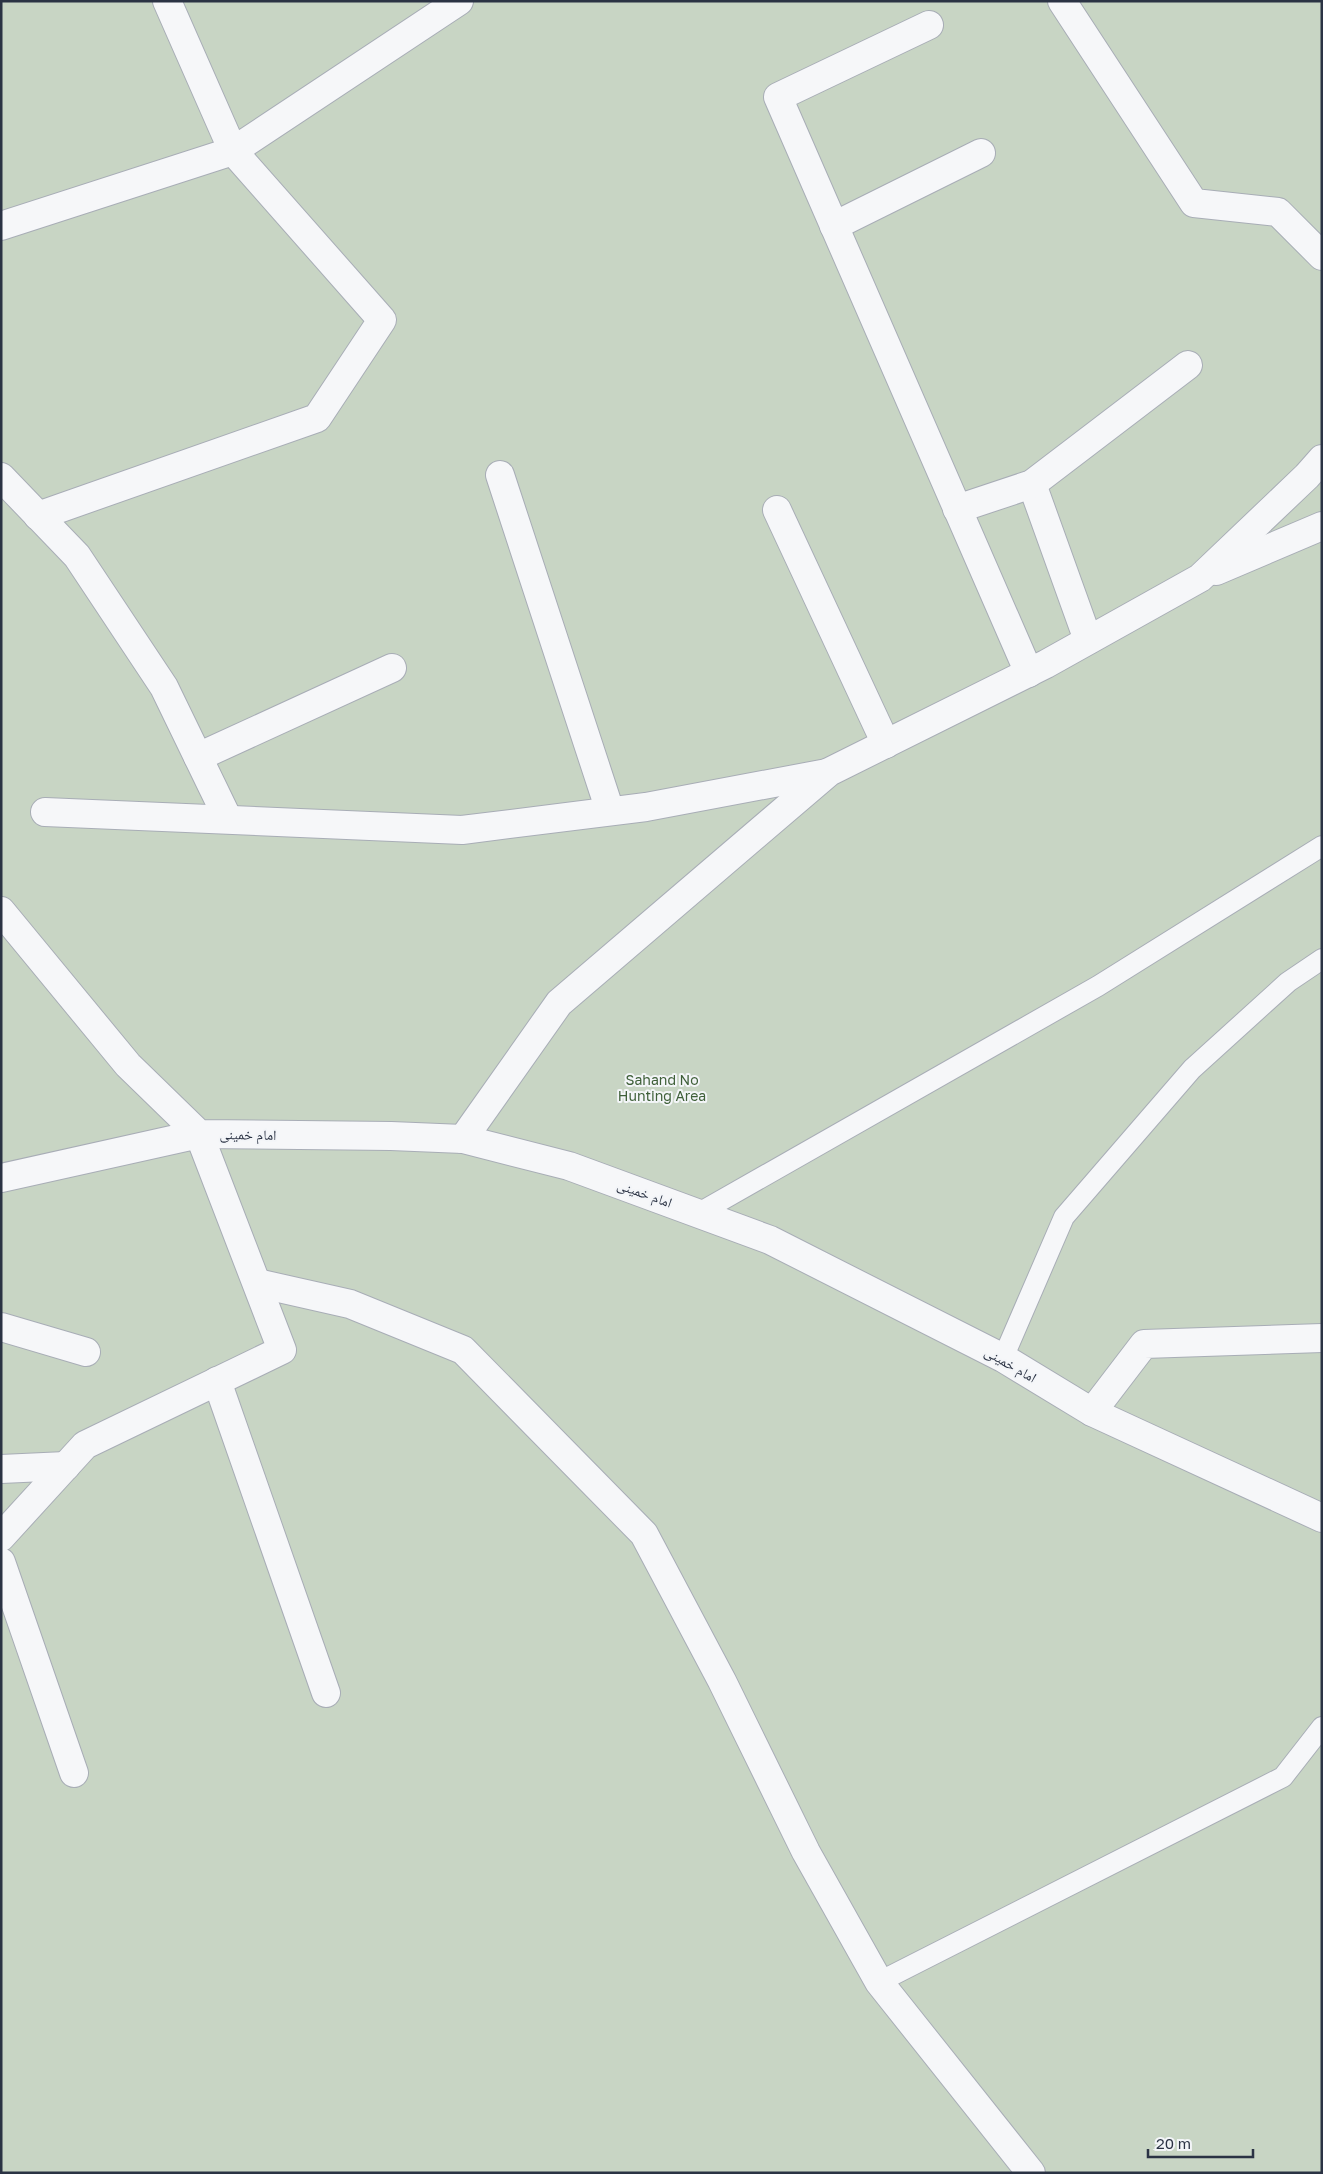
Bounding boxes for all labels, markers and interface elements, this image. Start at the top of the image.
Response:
park label: Sahand No Hunting Area [618,1071,706,1104]
street label: امام خمینی [219,1125,277,1145]
street label: امام خمینی [615,1175,675,1213]
street label: امام خمینی [981,1342,1040,1387]
scale bar [1148,2126,1253,2158]
text: 20 m [1156,2134,1191,2152]

